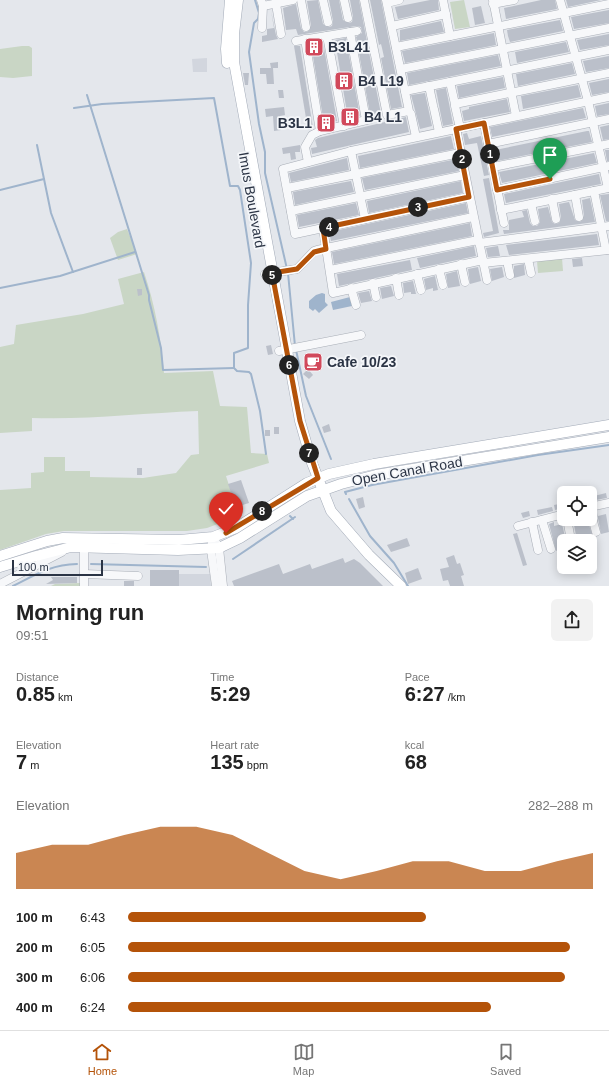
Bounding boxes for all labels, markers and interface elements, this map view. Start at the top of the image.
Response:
building icon: B3L41 [303,36,325,58]
place label: B3L41 [328,39,370,55]
building icon: B4 L19 [333,70,355,92]
place label: B4 L19 [358,73,404,89]
building icon: B4 L1 [339,106,361,128]
place label: B4 L1 [364,109,402,125]
building icon: B3L1 [315,112,337,134]
place label: B3L1 [278,115,312,131]
pin [533,138,567,179]
pin: 1 [480,144,500,164]
icon: arrive [539,144,561,166]
text: 1 [487,148,493,160]
pin: 2 [452,149,472,169]
street label: Imus Boulevard [236,151,268,249]
text: 2 [459,153,465,165]
pin: 3 [408,197,428,217]
text: 3 [415,201,421,213]
pin: 4 [319,217,339,237]
text: 4 [326,221,332,233]
pin: 5 [262,265,282,285]
text: 5 [269,269,275,281]
cafe icon: Cafe 10/23 [302,351,324,373]
place label: Cafe 10/23 [327,354,396,370]
pin: 6 [279,355,299,375]
text: 6 [286,359,292,371]
pin: 7 [299,443,319,463]
text: 7 [306,447,312,459]
street label: Open Canal Road [350,453,464,489]
map controls [557,486,597,574]
button: locate [557,486,597,526]
pin [209,492,243,533]
icon: check [215,498,237,520]
pin: 8 [252,501,272,521]
text: 8 [259,505,265,517]
button: layers [557,534,597,574]
scale bar [12,558,103,577]
text: 100 m [18,561,49,573]
button: share [551,599,593,641]
text: Morning run [16,600,144,625]
text: 09:51 [16,628,49,643]
text: Distance [16,671,59,683]
text: Time [210,671,234,683]
text: Pace [405,671,430,683]
text: 0.85 [16,683,55,705]
text: 5:29 [210,683,250,705]
text: 6:27 [405,683,445,705]
text: km [55,691,73,703]
text: /km [445,691,465,703]
text: Elevation [16,739,61,751]
text: Heart rate [210,739,259,751]
text: kcal [405,739,424,751]
text: 7 [16,751,27,773]
text: 135 [210,751,244,773]
text: 68 [405,751,427,773]
text: m [27,759,39,771]
text: bpm [244,759,268,771]
text: Elevation [16,798,69,813]
text: 282–288 m [528,798,593,813]
text: 100 m [16,910,53,925]
text: 6:43 [80,910,105,925]
text: 200 m [16,940,53,955]
text: 6:05 [80,940,105,955]
text: 300 m [16,970,53,985]
text: 6:06 [80,970,105,985]
text: 400 m [16,1000,53,1015]
text: 6:24 [80,1000,105,1015]
tab: Home [88,1041,117,1077]
tab: Map [293,1041,315,1077]
tab: Saved [490,1041,521,1077]

